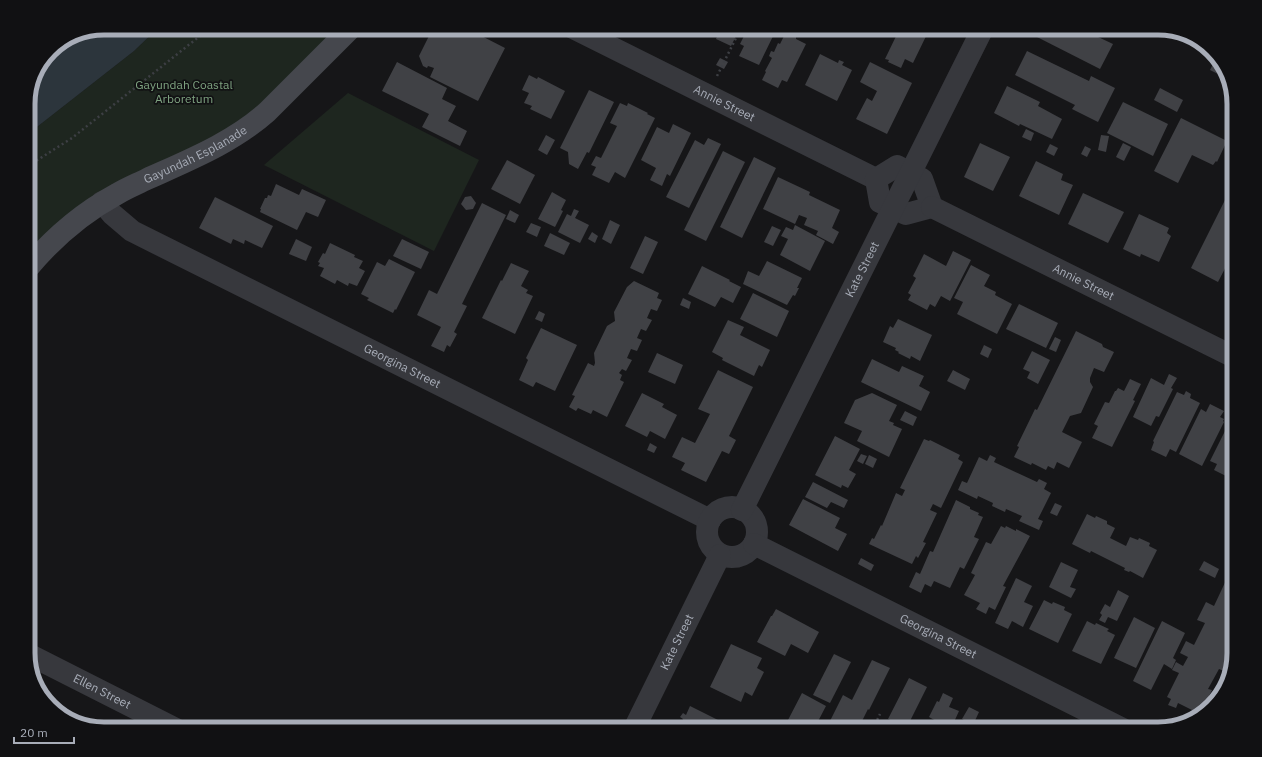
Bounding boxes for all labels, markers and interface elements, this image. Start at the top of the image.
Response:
park label: Gayundah Coastal Arboretum [135,77,233,106]
street label: Annie Street [691,81,758,125]
street label: Gayundah Esplanade [141,122,250,187]
street label: Kate Street [842,239,882,300]
street label: Annie Street [1050,260,1117,303]
street label: Georgina Street [361,340,443,391]
street label: Georgina Street [897,610,979,661]
street label: Kate Street [656,611,697,672]
street label: Ellen Street [71,670,134,712]
scale bar [14,719,74,745]
text: 20 m [20,725,48,740]

